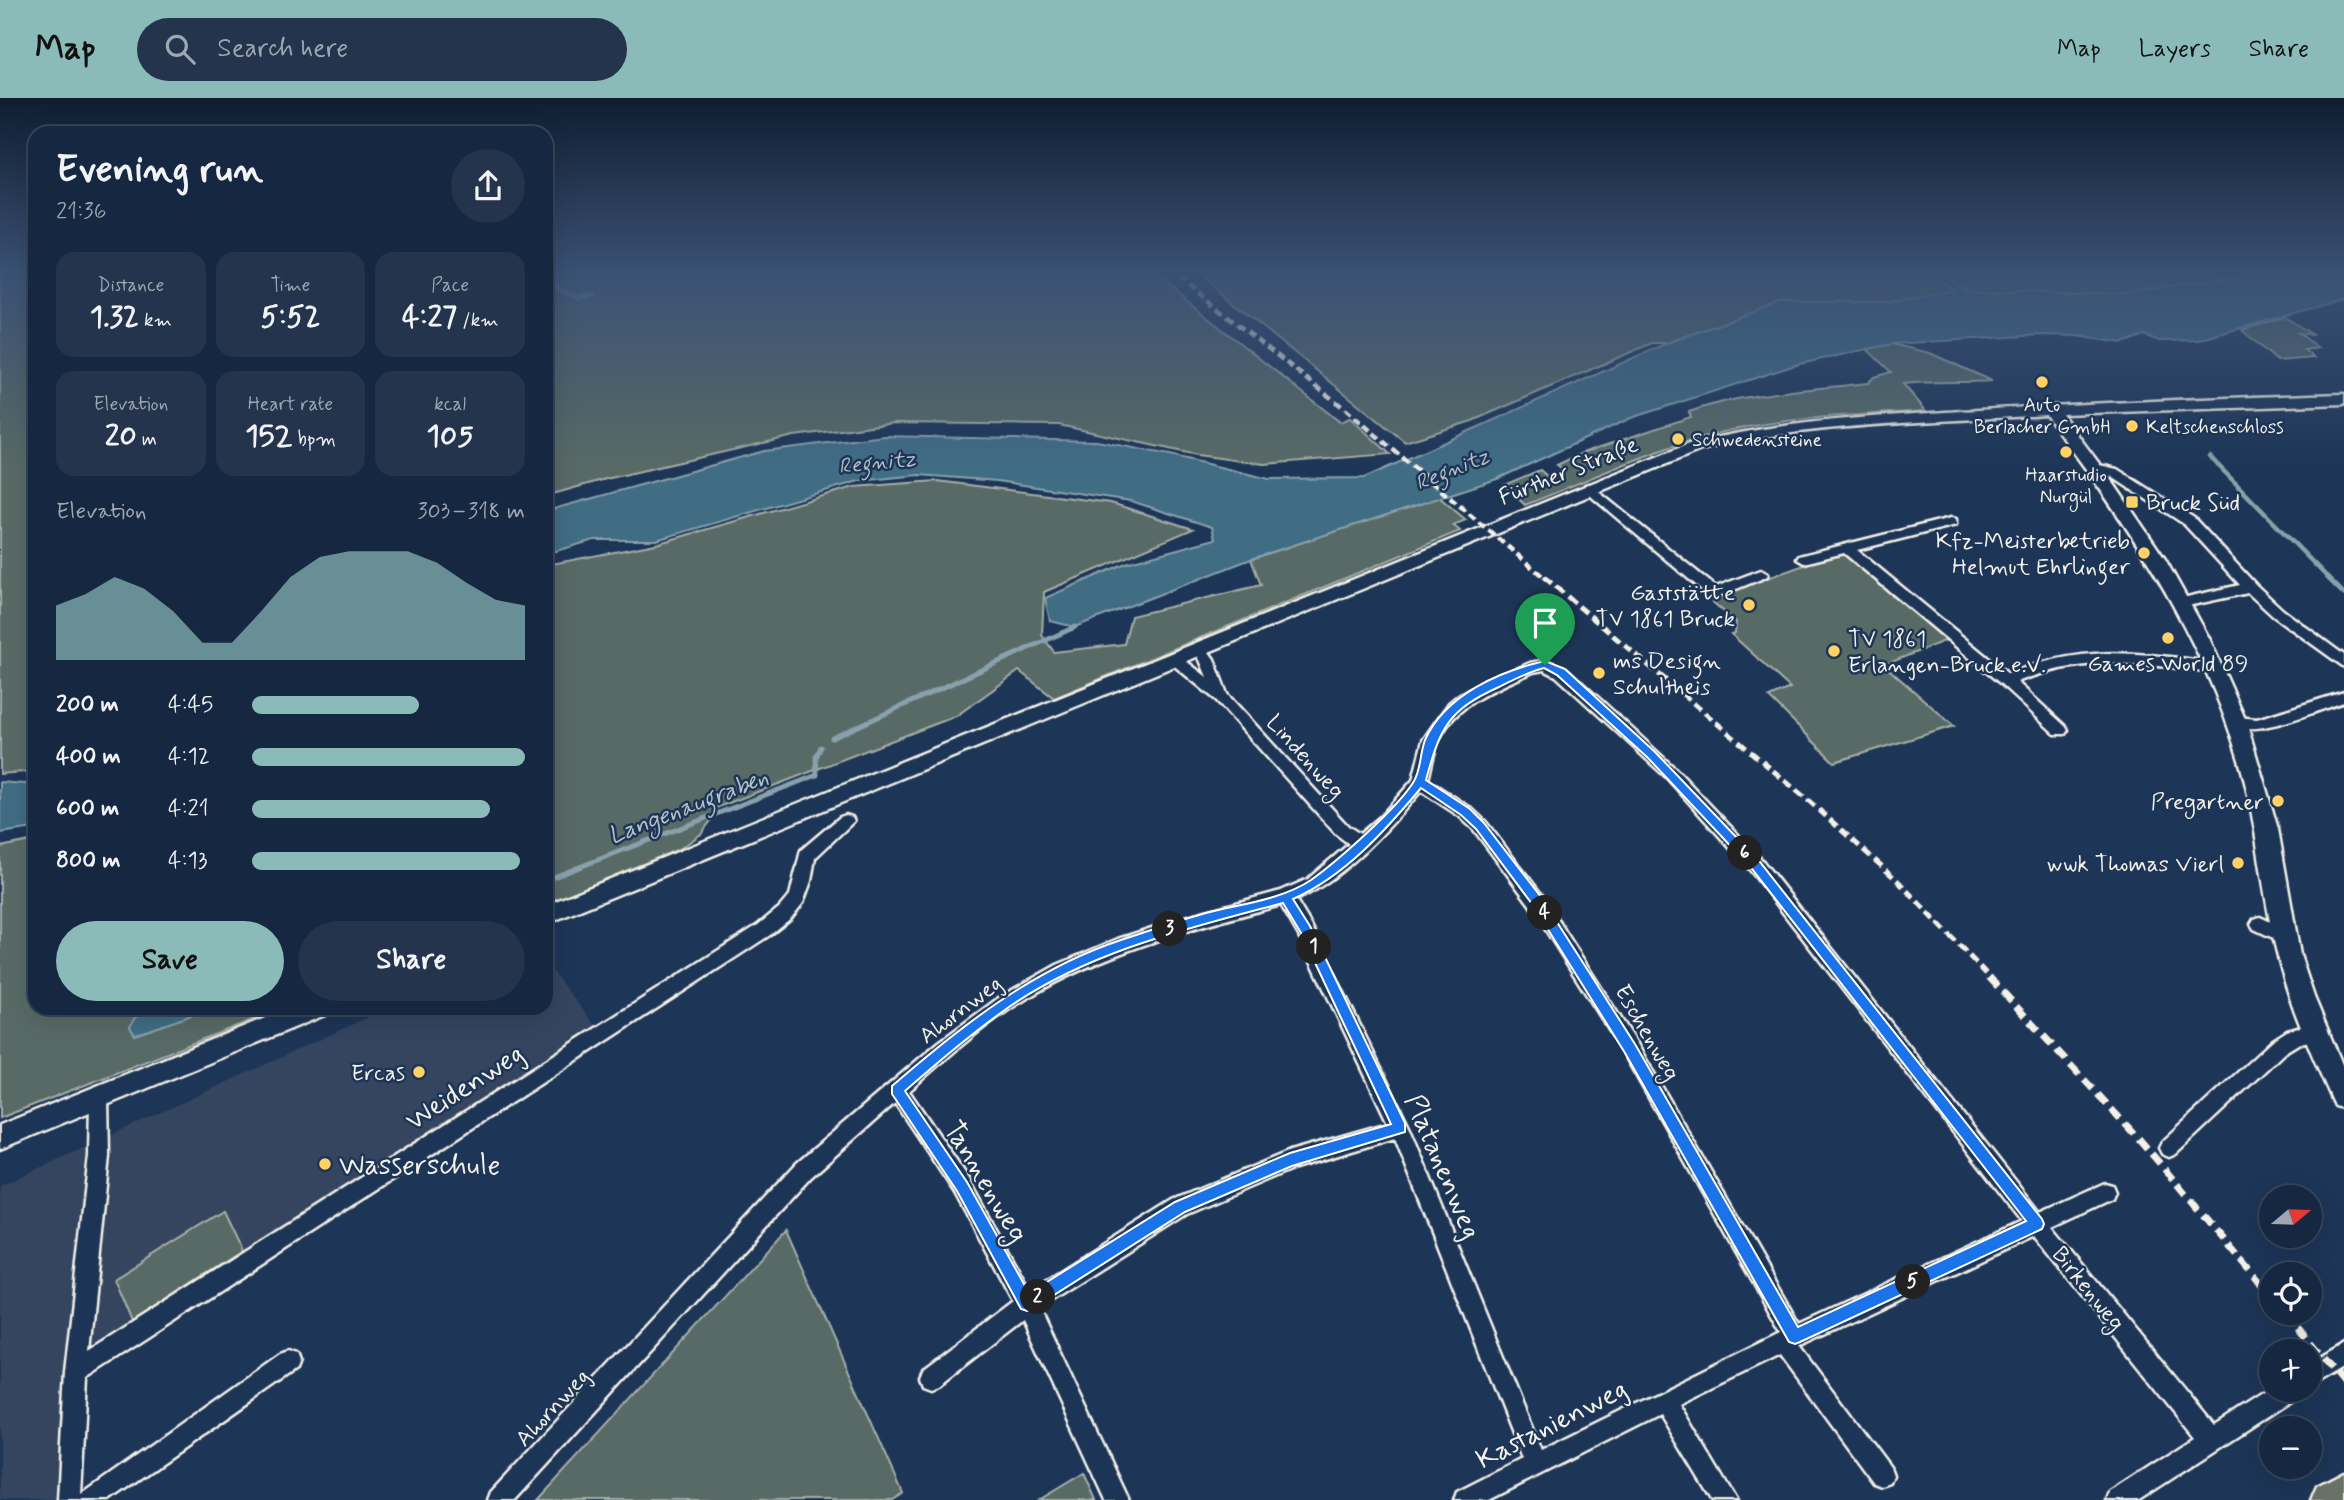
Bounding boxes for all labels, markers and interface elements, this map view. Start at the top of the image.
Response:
search box [137,18,627,81]
text: Map [35,27,95,71]
icon: search [161,30,199,68]
text: Search here [217,32,348,66]
text: Map [2057,34,2101,65]
text: Layers [2139,34,2211,65]
text: Share [2249,34,2309,65]
text: Evening run [56,146,263,195]
button: share [451,149,525,223]
text: 21:36 [56,197,106,227]
text: Distance [97,273,164,298]
text: Time [271,273,310,298]
text: Pace [431,273,469,298]
text: 1.32 [90,298,139,337]
text: 5:52 [261,298,320,337]
text: 4:27 [402,298,457,337]
text: km [139,308,172,333]
text: /km [457,308,498,333]
marker: Auto Berlacher GmbH [2034,374,2050,390]
text: Elevation [93,392,168,417]
text: Heart rate [248,392,333,417]
text: kcal [434,392,466,417]
place label: Auto Berlacher GmbH [1974,393,2110,440]
place label: Keltschenschloss [2146,415,2284,440]
text: 20 [105,417,137,456]
text: 152 [245,417,292,456]
text: 105 [427,417,474,456]
marker: Keltschenschloss [2124,418,2140,434]
text: m [137,427,157,452]
text: bpm [292,427,336,452]
place label: Schwedensteine [1692,428,1822,453]
street label: Fürther Straße [1495,430,1643,513]
marker: Schwedensteine [1670,431,1686,447]
water label: Regnitz [1411,442,1495,499]
marker: Haarstudio Nurgül [2058,444,2074,460]
water label: Regnitz [837,445,918,483]
place label: Haarstudio Nurgül [2025,463,2107,512]
place label: Bruck Süd [2146,489,2240,519]
marker: Bruck Süd [2124,494,2140,510]
text: Elevation [56,497,147,527]
text: 303–318 m [417,497,525,527]
place label: Kfz-Meisterbetrieb Helmut Ehrlinger [1936,527,2130,585]
marker: Kfz-Meisterbetrieb Helmut Ehrlinger [2136,545,2152,561]
place label: Gaststätte TV 1861 Bruck [1595,579,1735,635]
pin [1515,593,1575,665]
marker: Gaststätte TV 1861 Bruck [1741,597,1757,613]
icon: arrive [1526,604,1564,642]
place label: TV 1861 Erlangen-Bruck e.V. [1848,625,2046,681]
marker: Games World 89 [2160,630,2176,646]
marker: TV 1861 Erlangen-Bruck e.V. [1826,643,1842,659]
place label: ms Design Schultheis [1613,647,1721,703]
place label: Games World 89 [2088,650,2248,680]
marker: ms Design Schultheis [1591,665,1607,681]
text: 200 m [56,690,119,720]
text: 4:45 [168,690,213,720]
street label: Lindenweg [1257,709,1350,807]
text: 400 m [56,742,121,772]
text: 4:12 [168,742,210,772]
water label: Langenaugraben [604,763,774,855]
place label: Pregartner [2151,788,2264,820]
marker: Pregartner [2270,793,2286,809]
text: 600 m [56,794,119,824]
text: 4:21 [168,794,209,824]
pin: 6 [1728,836,1762,870]
text: 6 [1740,840,1749,865]
text: 800 m [56,846,120,876]
text: 4:13 [168,846,208,876]
place label: wwk Thomas Vierl [2046,850,2224,880]
marker: wwk Thomas Vierl [2230,855,2246,871]
pin: 4 [1528,896,1562,930]
text: 4 [1539,900,1550,925]
pin: 3 [1152,912,1188,946]
text: 3 [1165,916,1174,941]
button: Save [56,921,284,1001]
button: Share [298,921,525,1001]
pin: 1 [1296,930,1332,964]
text: 1 [1309,934,1318,959]
street label: Ahornweg [914,970,1009,1052]
street label: Eschenweg [1605,979,1686,1088]
street label: Weidenweg [399,1036,532,1140]
place label: Ercas [351,1059,405,1089]
marker: Ercas [411,1064,427,1080]
street label: Platanenweg [1395,1089,1489,1245]
street label: Tannenweg [932,1114,1036,1251]
place label: Wasserschule [339,1148,500,1185]
marker: Wasserschule [317,1156,333,1172]
north arrow [2259,1185,2322,1248]
map controls [2259,1185,2322,1479]
street label: Birkenweg [2043,1241,2131,1339]
button: locate [2259,1262,2322,1325]
pin: 5 [1896,1264,1930,1300]
text: 5 [1907,1269,1918,1294]
pin: 2 [1020,1280,1056,1314]
text: 2 [1033,1284,1042,1309]
button: + [2259,1339,2322,1402]
street label: Ahornweg [510,1363,597,1454]
street label: Kastanienweg [1470,1371,1634,1479]
button: − [2259,1416,2322,1479]

